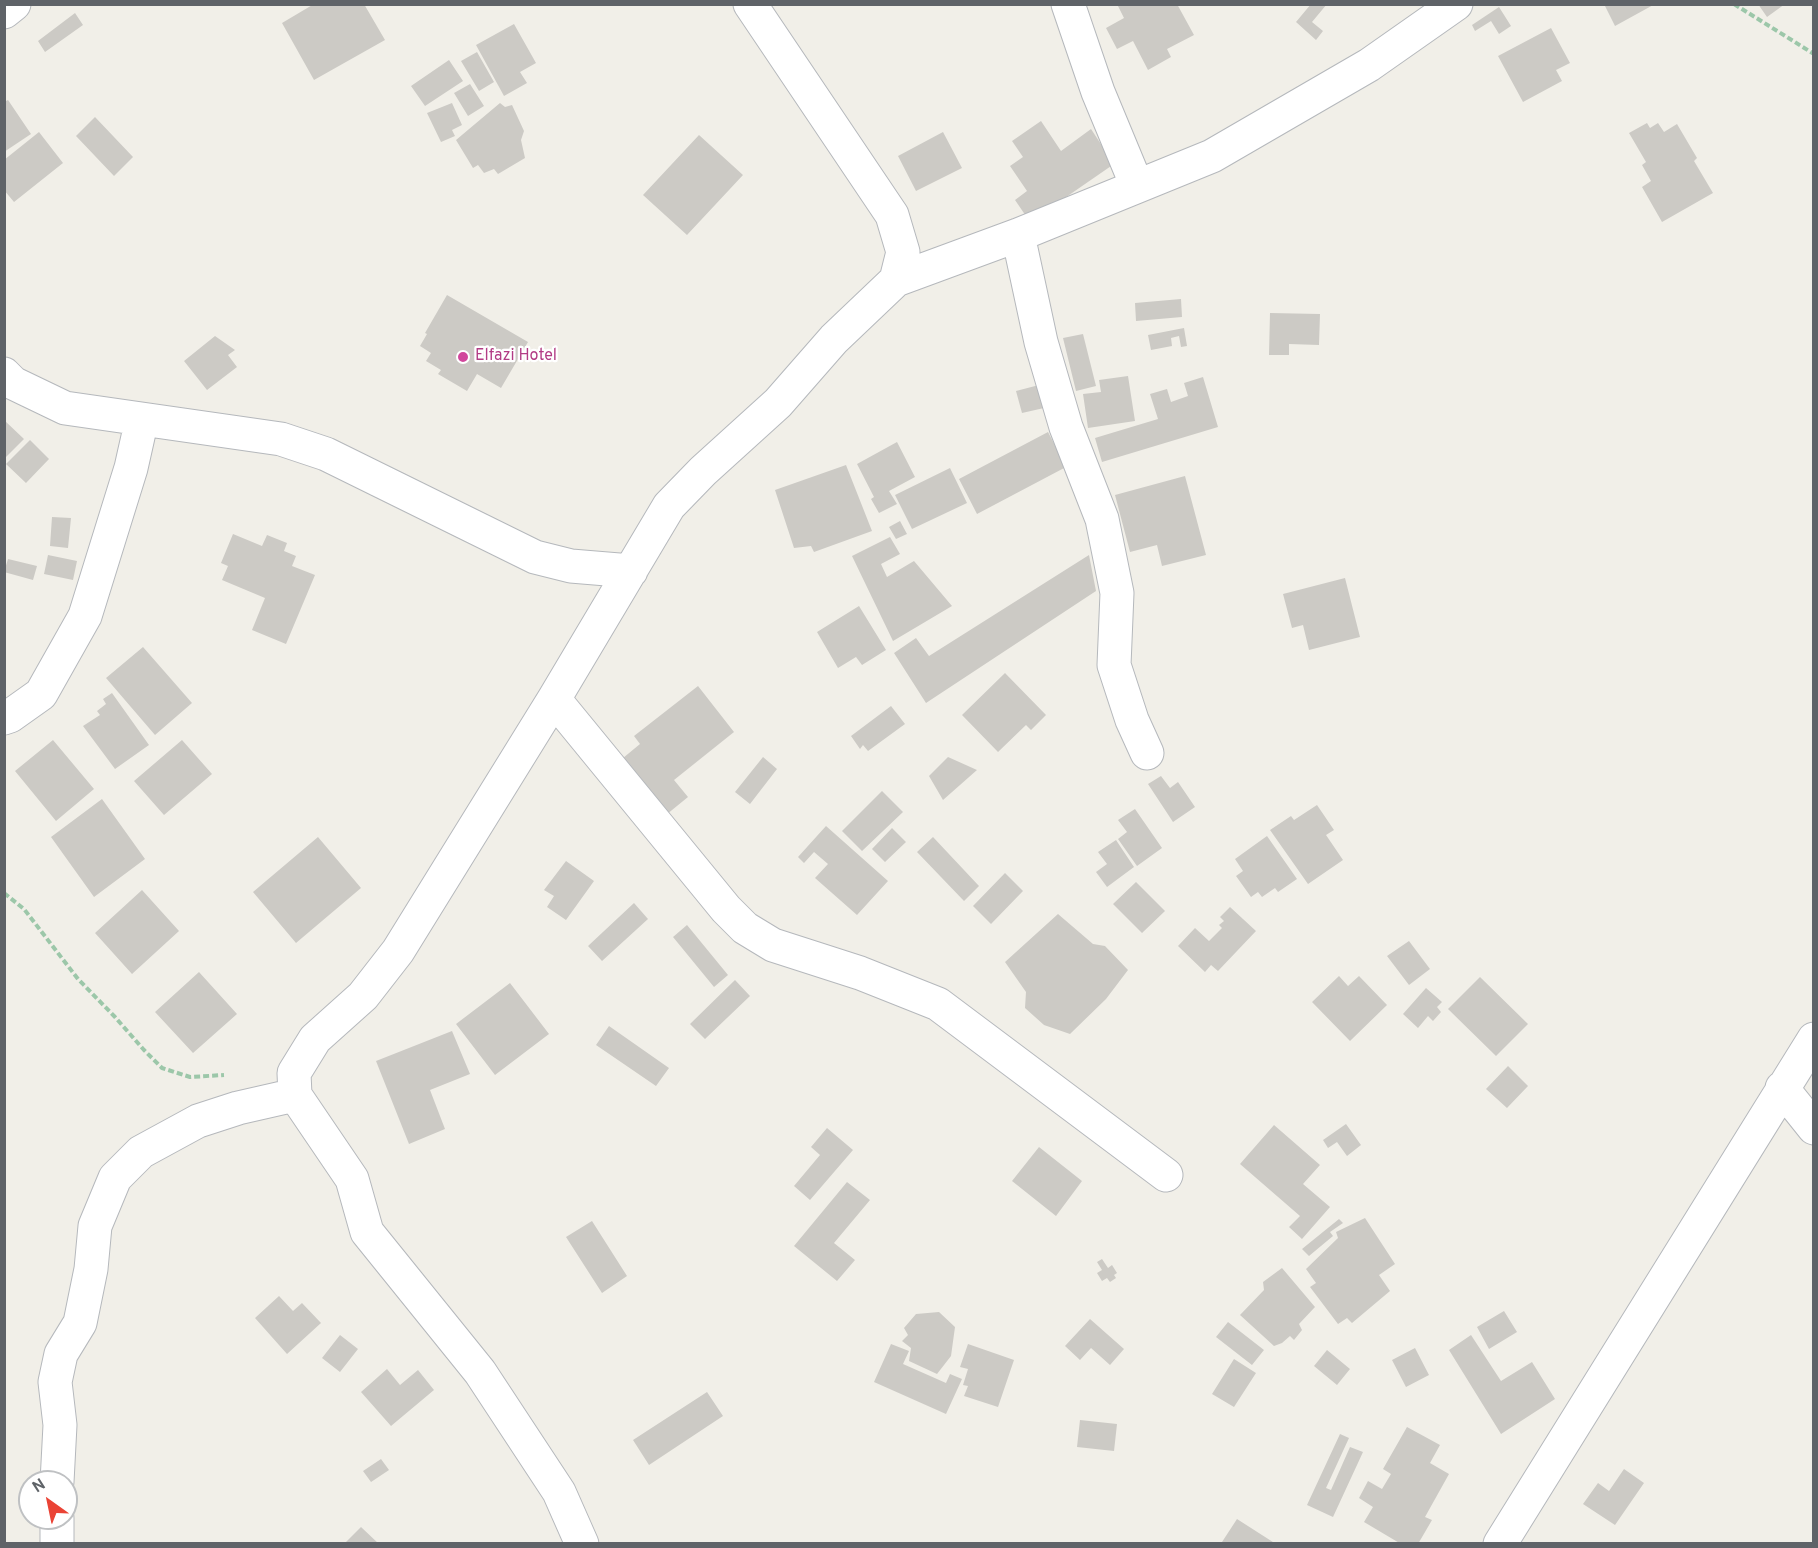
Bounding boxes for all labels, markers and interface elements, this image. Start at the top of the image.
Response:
place label: Elfazi Hotel [475,347,557,367]
marker: Elfazi Hotel [456,350,470,364]
north arrow [18,1470,78,1530]
text: N [29,1475,50,1498]

